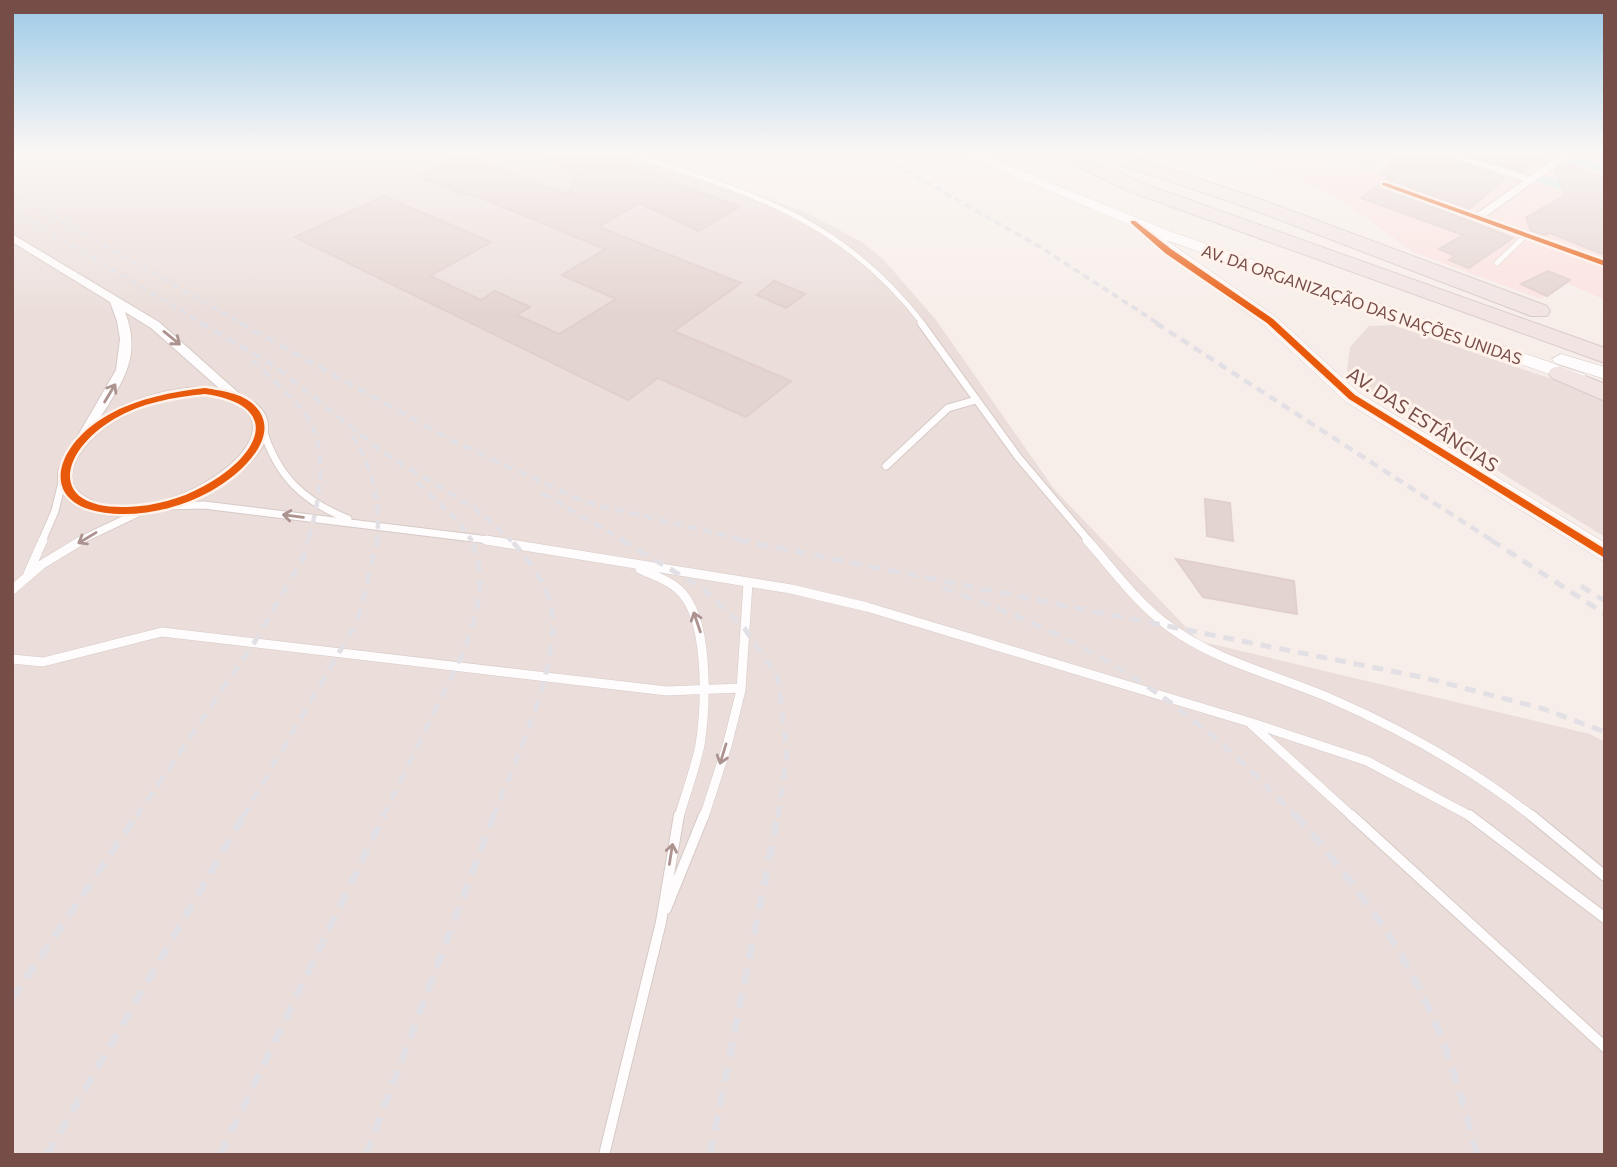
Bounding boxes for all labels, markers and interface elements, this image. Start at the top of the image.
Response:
street label: AV. DA ORGANIZAÇÃO DAS NAÇÕES UNIDAS [1199,240,1525,368]
one-way arrow [162,330,180,346]
street label: AV. DAS ESTÂNCIAS [1343,361,1503,477]
one-way arrow [103,383,117,403]
one-way arrow [282,510,305,523]
one-way arrow [77,531,97,545]
one-way arrow [690,611,703,633]
one-way arrow [715,742,728,764]
one-way arrow [665,843,678,866]

